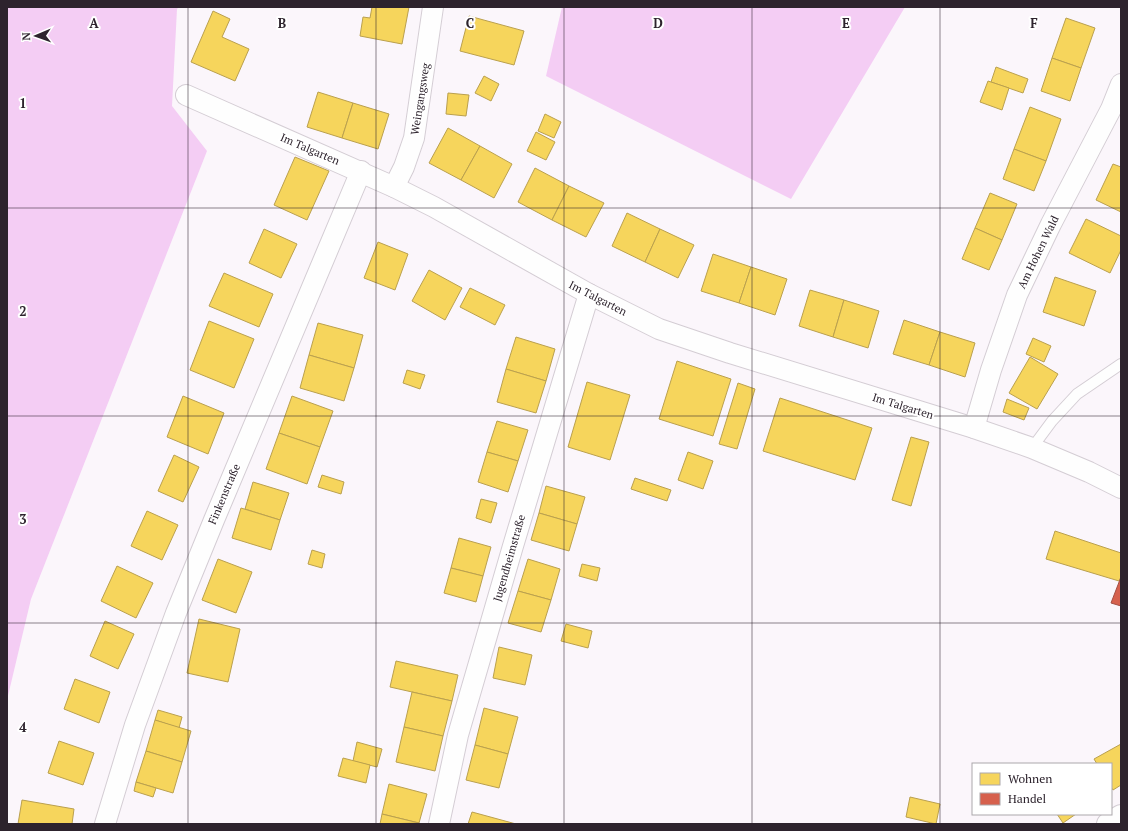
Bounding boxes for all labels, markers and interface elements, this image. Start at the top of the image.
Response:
text: A [89,14,99,32]
text: B [278,14,286,32]
text: C [466,14,474,32]
text: D [653,14,663,32]
text: E [842,14,850,32]
text: F [1030,14,1038,32]
north arrow [16,16,56,56]
text: N [19,31,33,41]
street label: Weingangsweg [407,62,433,136]
text: 1 [19,94,27,112]
street label: Im Talgarten [278,130,342,168]
street label: Am Hohen Wald [1014,213,1062,291]
street label: Im Talgarten [567,277,630,319]
text: 2 [19,302,27,320]
street label: Im Talgarten [871,390,936,422]
street label: Finkenstraße [205,461,243,526]
text: 3 [19,510,27,528]
street label: Jugendheimstraße [490,512,528,603]
text: 4 [19,718,27,736]
legend [972,763,1112,815]
text: Wohnen [1008,771,1052,786]
text: Handel [1008,791,1047,806]

